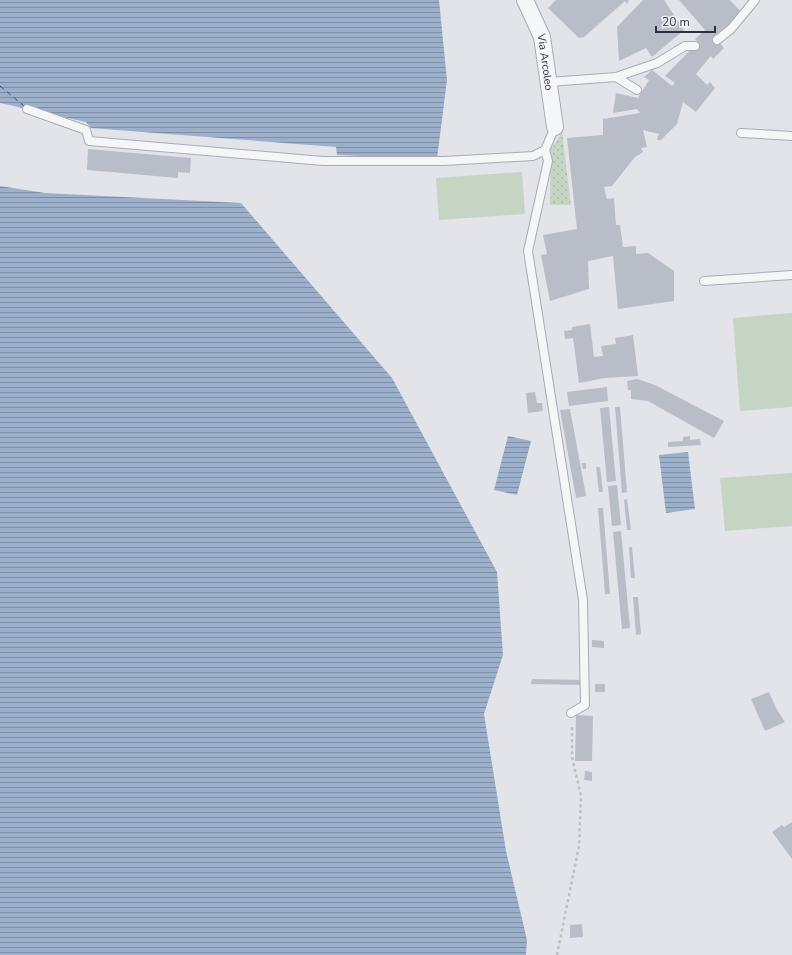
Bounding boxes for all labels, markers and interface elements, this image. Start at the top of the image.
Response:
scale bar [656,8,715,34]
text: 20 m [662,14,690,30]
street label: Via Arcoleo [534,32,557,91]

